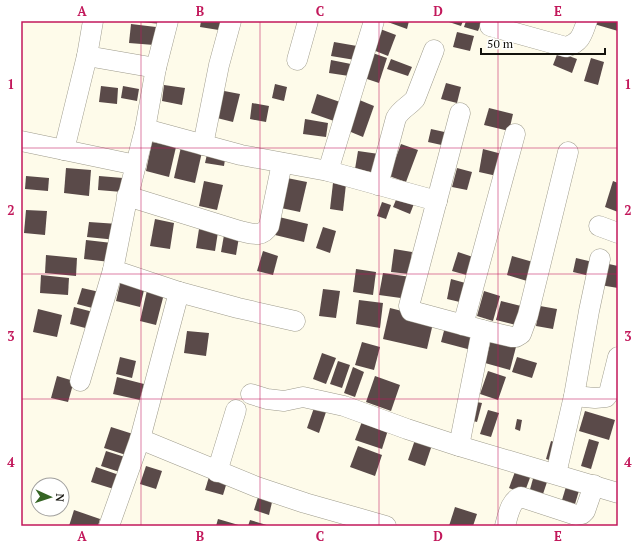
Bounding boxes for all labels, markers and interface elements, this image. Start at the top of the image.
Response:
text: A [77,2,87,20]
text: B [196,2,204,20]
text: C [316,2,324,20]
text: D [433,2,443,20]
text: E [554,2,562,20]
scale bar [481,30,605,56]
text: 50 m [487,36,514,51]
text: 1 [7,75,15,93]
text: 1 [624,75,632,93]
text: 2 [7,201,15,219]
text: 2 [624,201,632,219]
text: 3 [7,327,15,345]
text: 3 [624,327,632,345]
text: 4 [7,453,15,471]
text: 4 [624,453,632,471]
north arrow [30,477,70,517]
text: N [53,493,67,503]
text: A [77,527,87,545]
text: B [196,527,204,545]
text: C [316,527,324,545]
text: D [433,527,443,545]
text: E [554,527,562,545]

